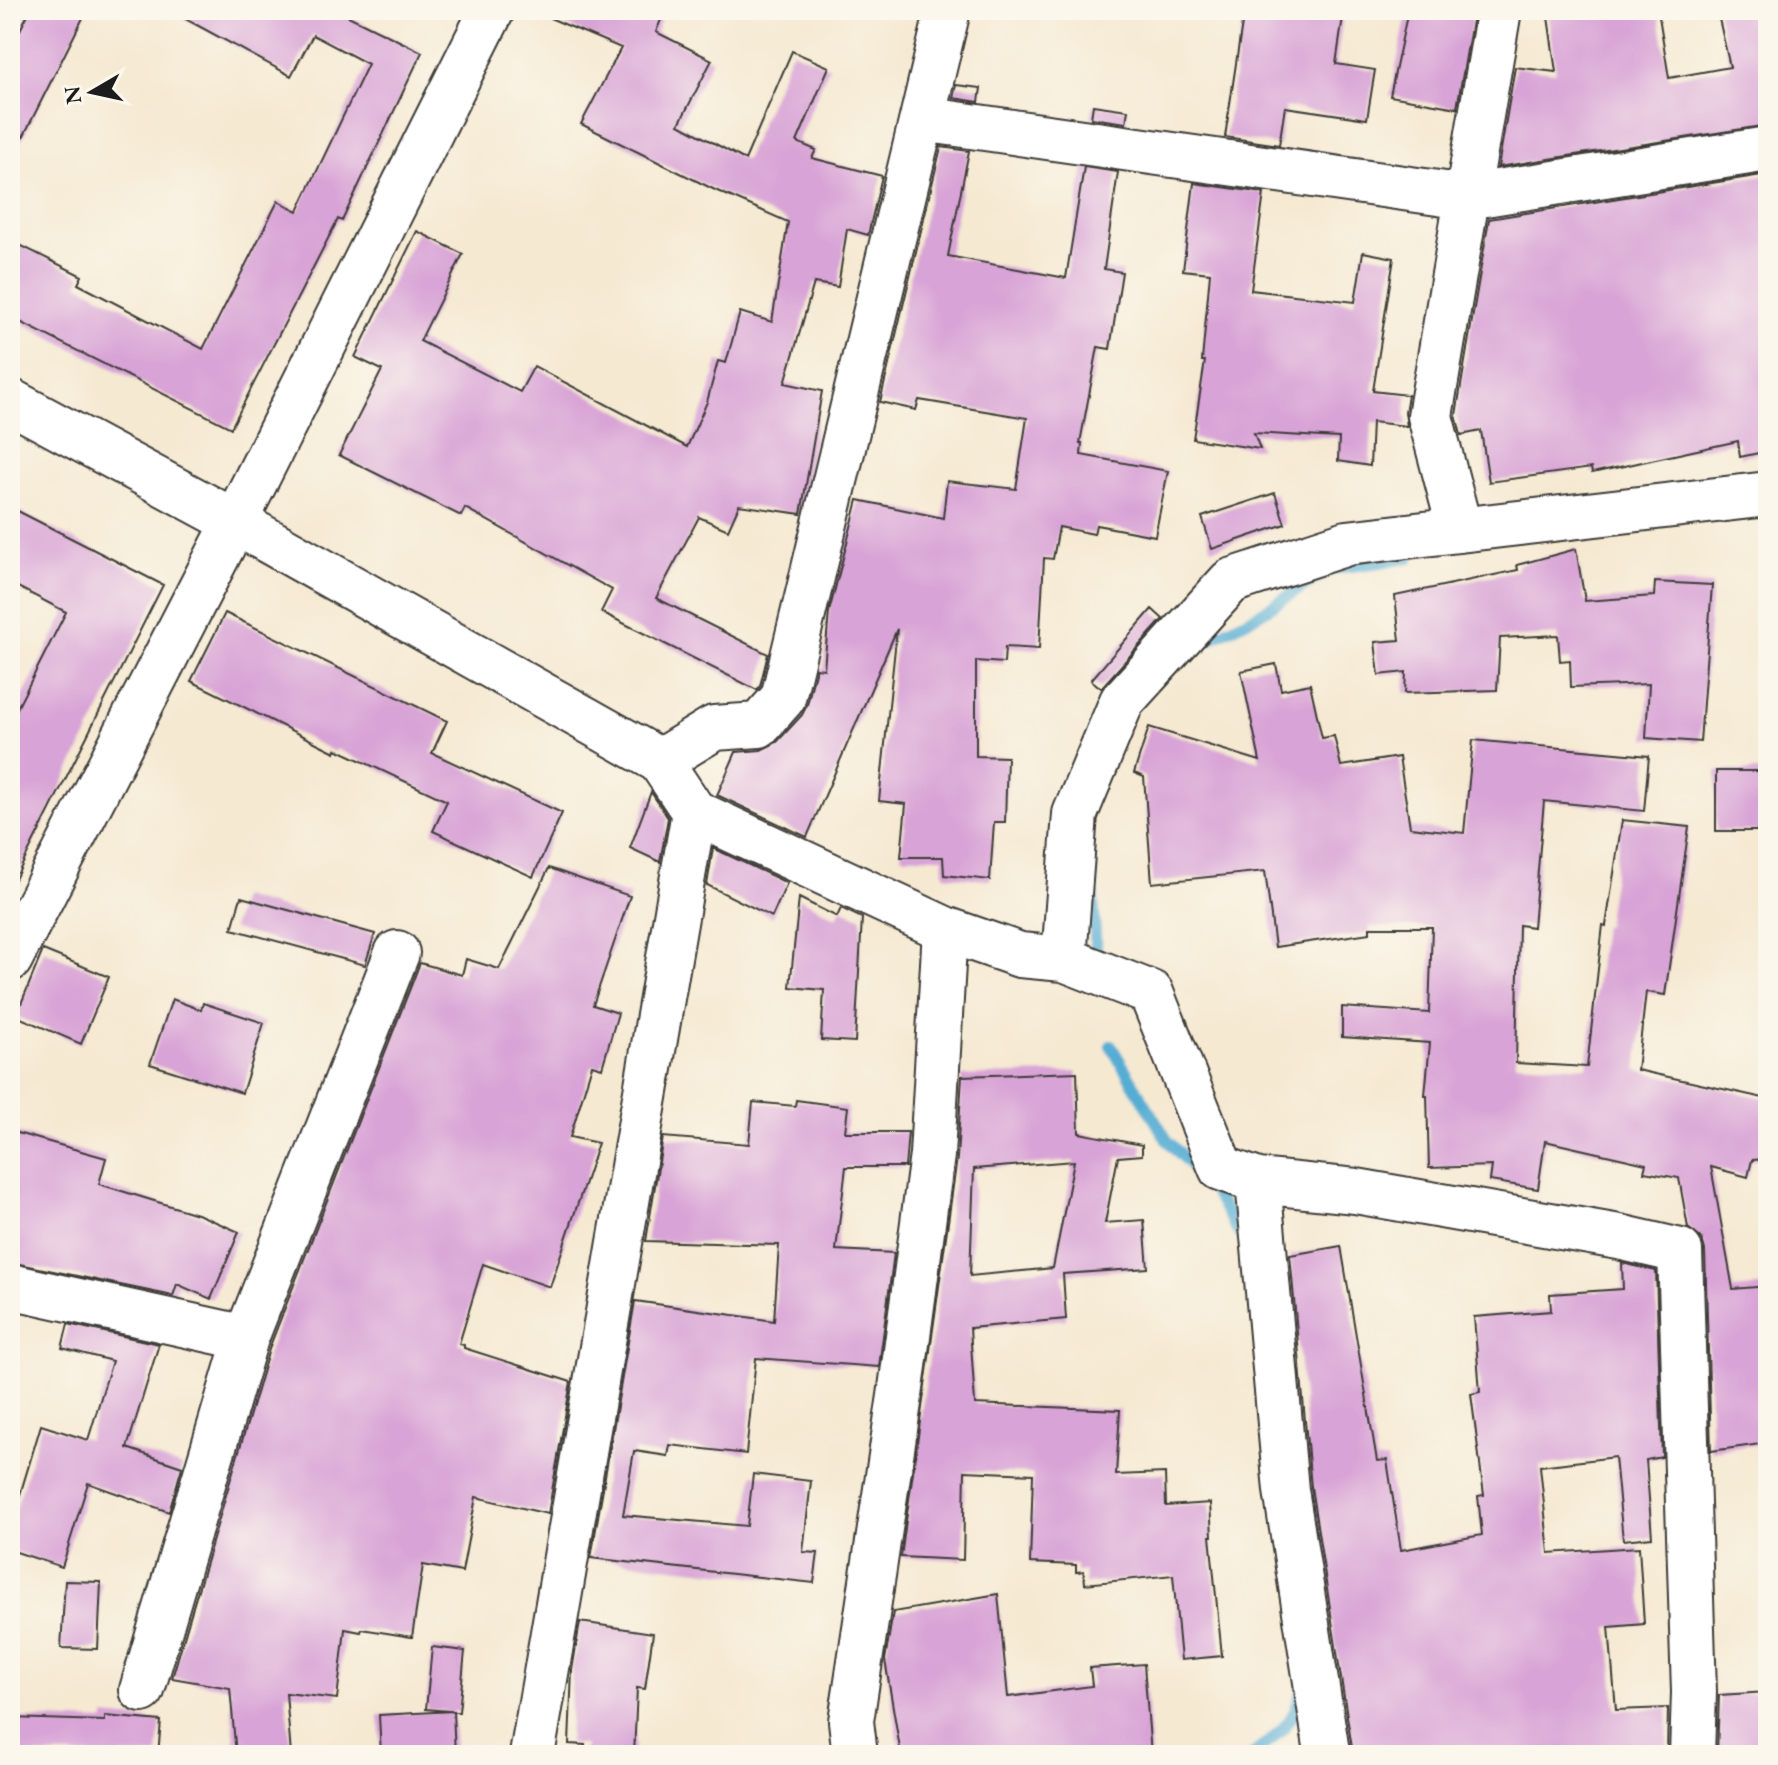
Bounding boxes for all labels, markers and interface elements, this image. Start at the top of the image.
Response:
north arrow [52,52,132,132]
text: N [57,84,88,106]

